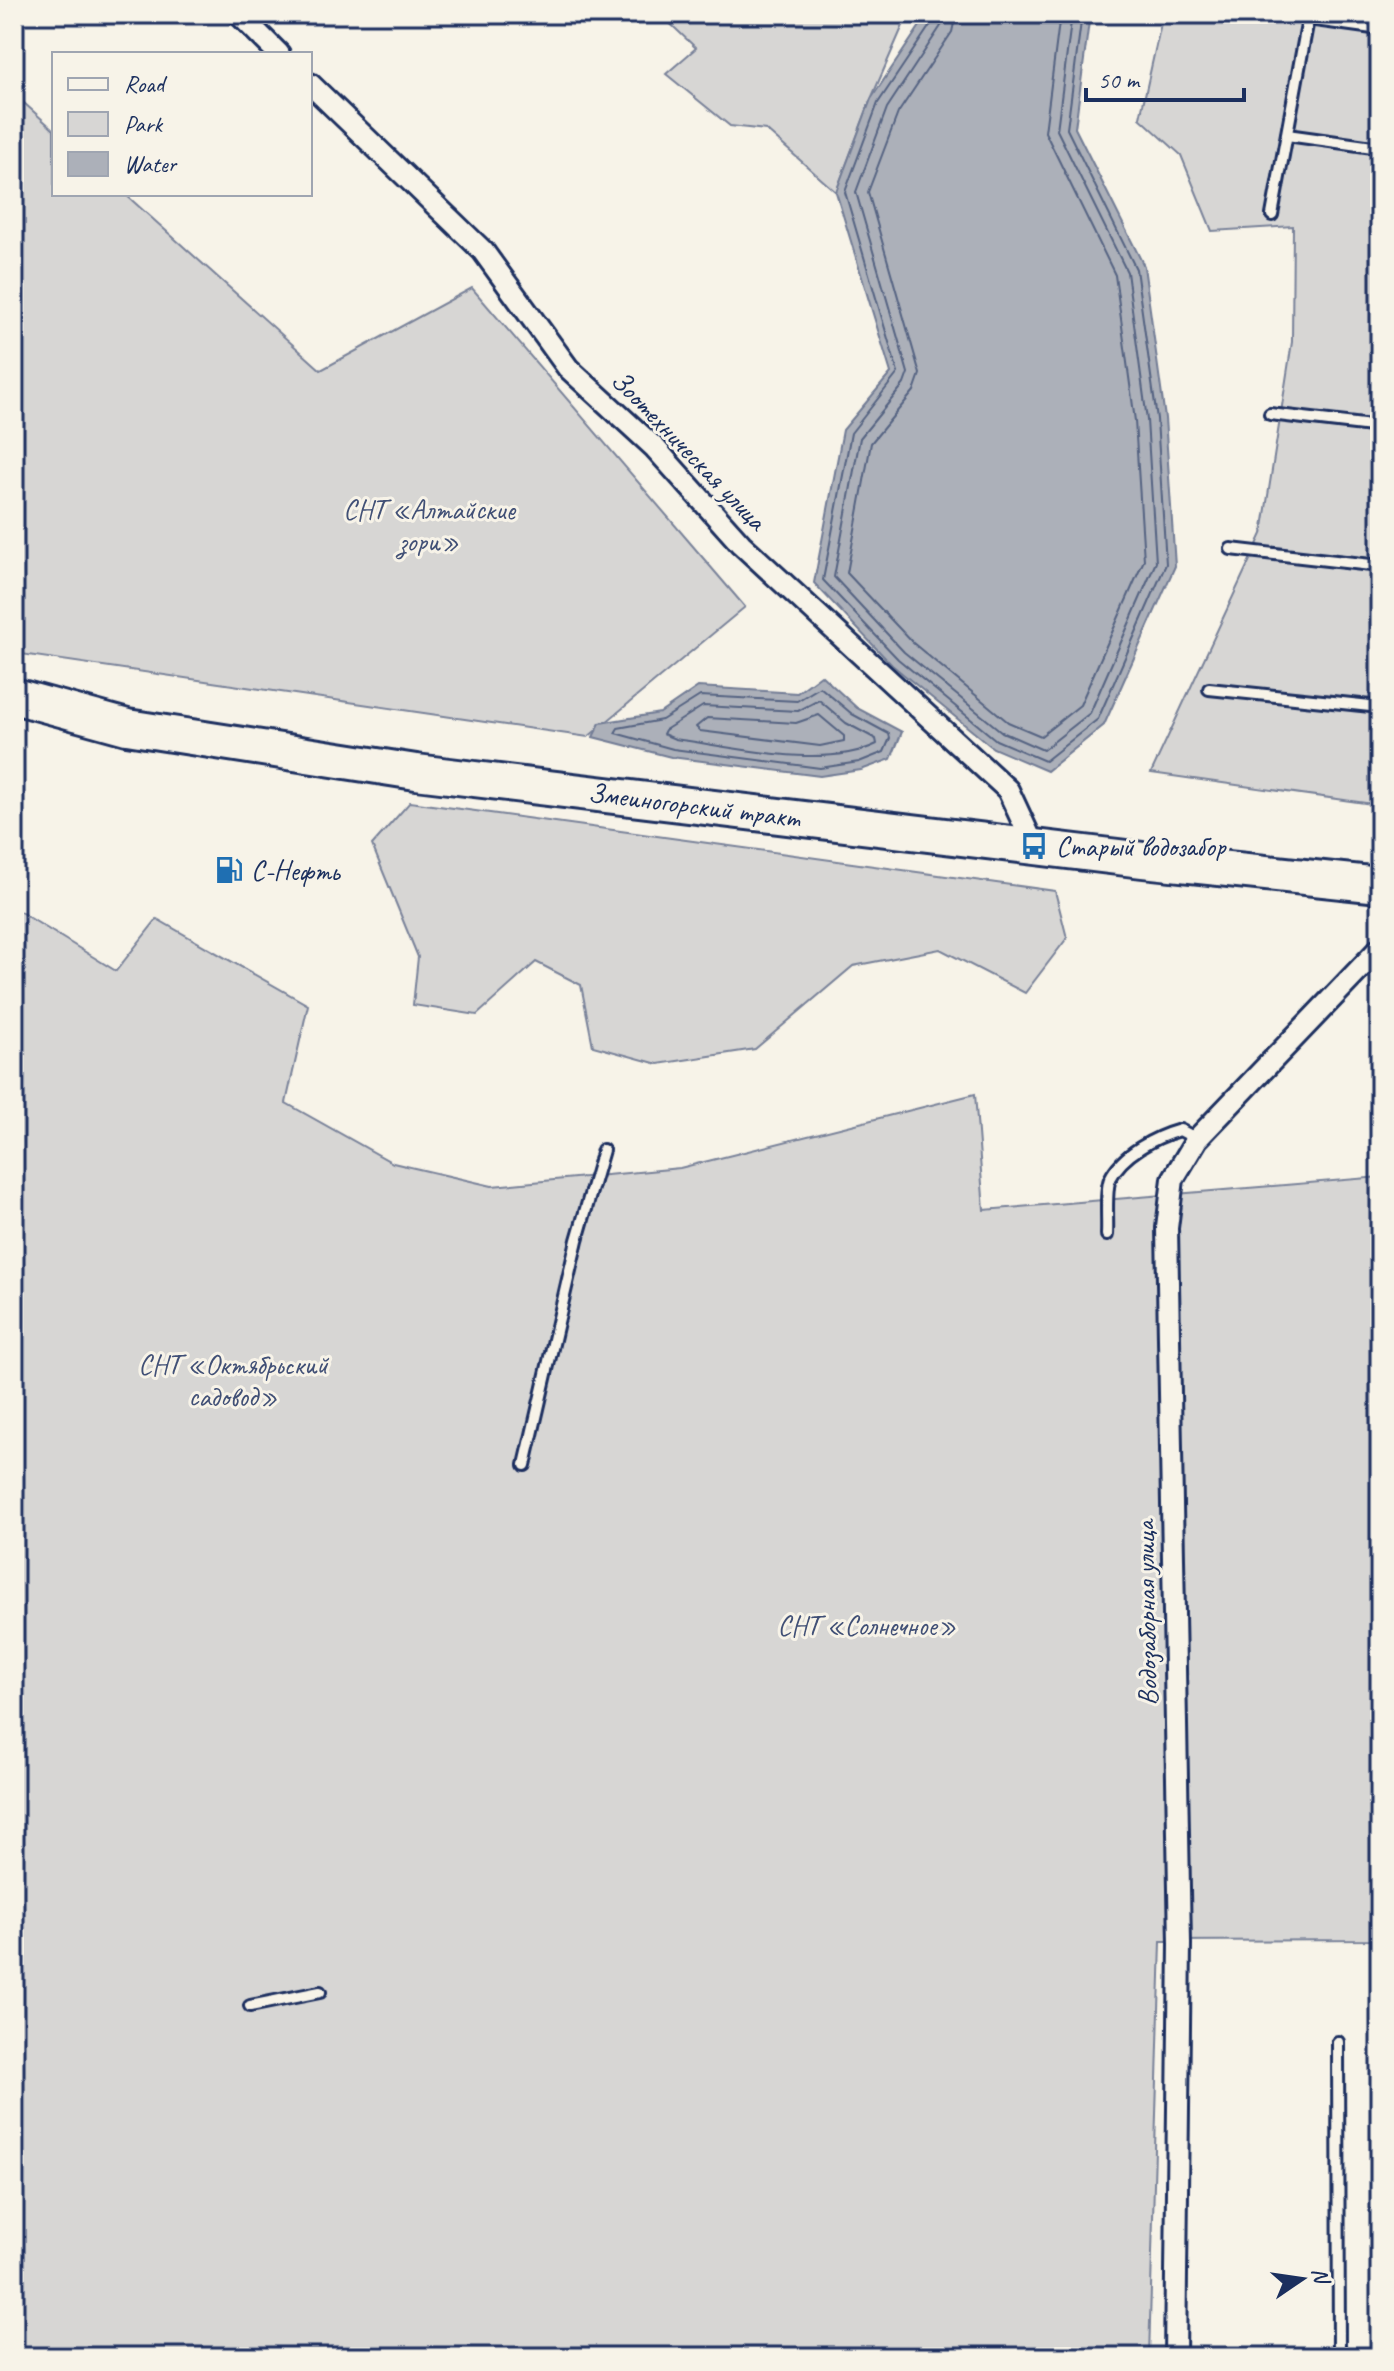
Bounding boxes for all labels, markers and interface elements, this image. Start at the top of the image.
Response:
legend [52,52,312,196]
scale bar [1086,52,1244,102]
text: 50 m [1098,65,1141,95]
text: Road [124,69,168,99]
text: Park [124,109,164,139]
text: Water [124,149,179,179]
street label: Зоотехническая улица [604,363,775,539]
park label: СНТ «Алтайские зори» [343,492,517,560]
street label: Змеиногорский тракт [586,775,803,836]
place label: Старый водозабор [1056,829,1227,864]
bus stop icon: Старый водозабор [1019,831,1049,861]
place label: С-Нефть [251,853,342,888]
fuel station icon: С-Нефть [214,855,244,885]
park label: СНТ «Октябрьский садовод» [138,1347,329,1414]
street label: Водозаборная улица [1127,1517,1165,1706]
park label: СНТ «Солнечное» [778,1608,956,1643]
north arrow [1262,2239,1342,2319]
text: N [1305,2265,1336,2288]

